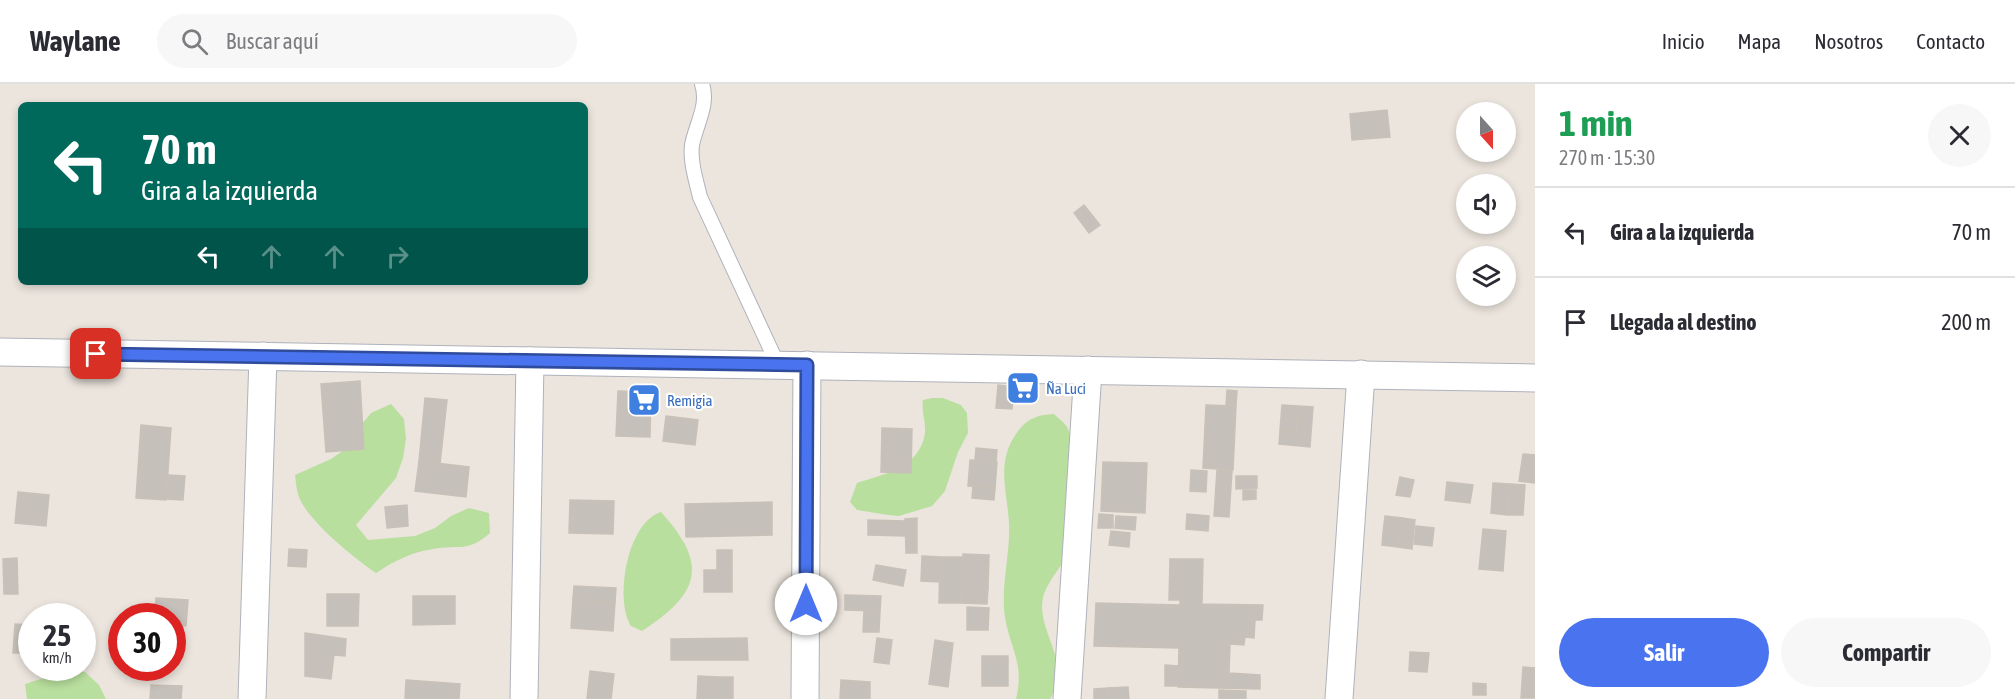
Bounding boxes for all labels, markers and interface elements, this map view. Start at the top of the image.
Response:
search box [157,14,577,68]
text: Waylane [30,25,121,57]
icon: search [178,25,211,58]
text: Buscar aquí [226,28,319,54]
text: Inicio [1662,29,1705,53]
text: Mapa [1738,29,1781,53]
text: Nosotros [1814,29,1883,53]
text: Contacto [1916,29,1985,53]
north arrow [1456,102,1516,162]
map controls [1456,102,1516,306]
text: 1 min [1559,102,1633,144]
button: close [1928,104,1991,167]
text: 70 m [141,125,216,173]
icon: left [42,126,120,204]
text: 270 m · 15:30 [1559,146,1655,169]
button: sound [1456,174,1516,234]
text: Gira a la izquierda [141,175,318,206]
icon: left [1559,216,1592,249]
text: Gira a la izquierda [1610,219,1754,245]
text: 70 m [1951,219,1991,245]
icon: left [192,240,225,273]
icon: ahead [255,240,288,273]
icon: ahead [318,240,351,273]
icon: right [381,240,414,273]
button: layers [1456,246,1516,306]
icon: arrive [1559,306,1592,339]
text: Llegada al destino [1610,309,1757,335]
text: 200 m [1941,309,1991,335]
pin [70,328,121,379]
icon: arrive [79,337,112,370]
supermarket icon: Ña Luci [1005,370,1041,406]
place label: Ña Luci [1046,380,1086,397]
supermarket icon: Remigia [626,382,662,418]
place label: Remigia [667,392,712,409]
position arrow [774,572,838,636]
speed limit sign: 30 [108,603,186,681]
text: 25 [43,618,71,652]
button: Salir [1559,618,1769,687]
button: Compartir [1781,618,1991,687]
text: km/h [42,649,72,666]

